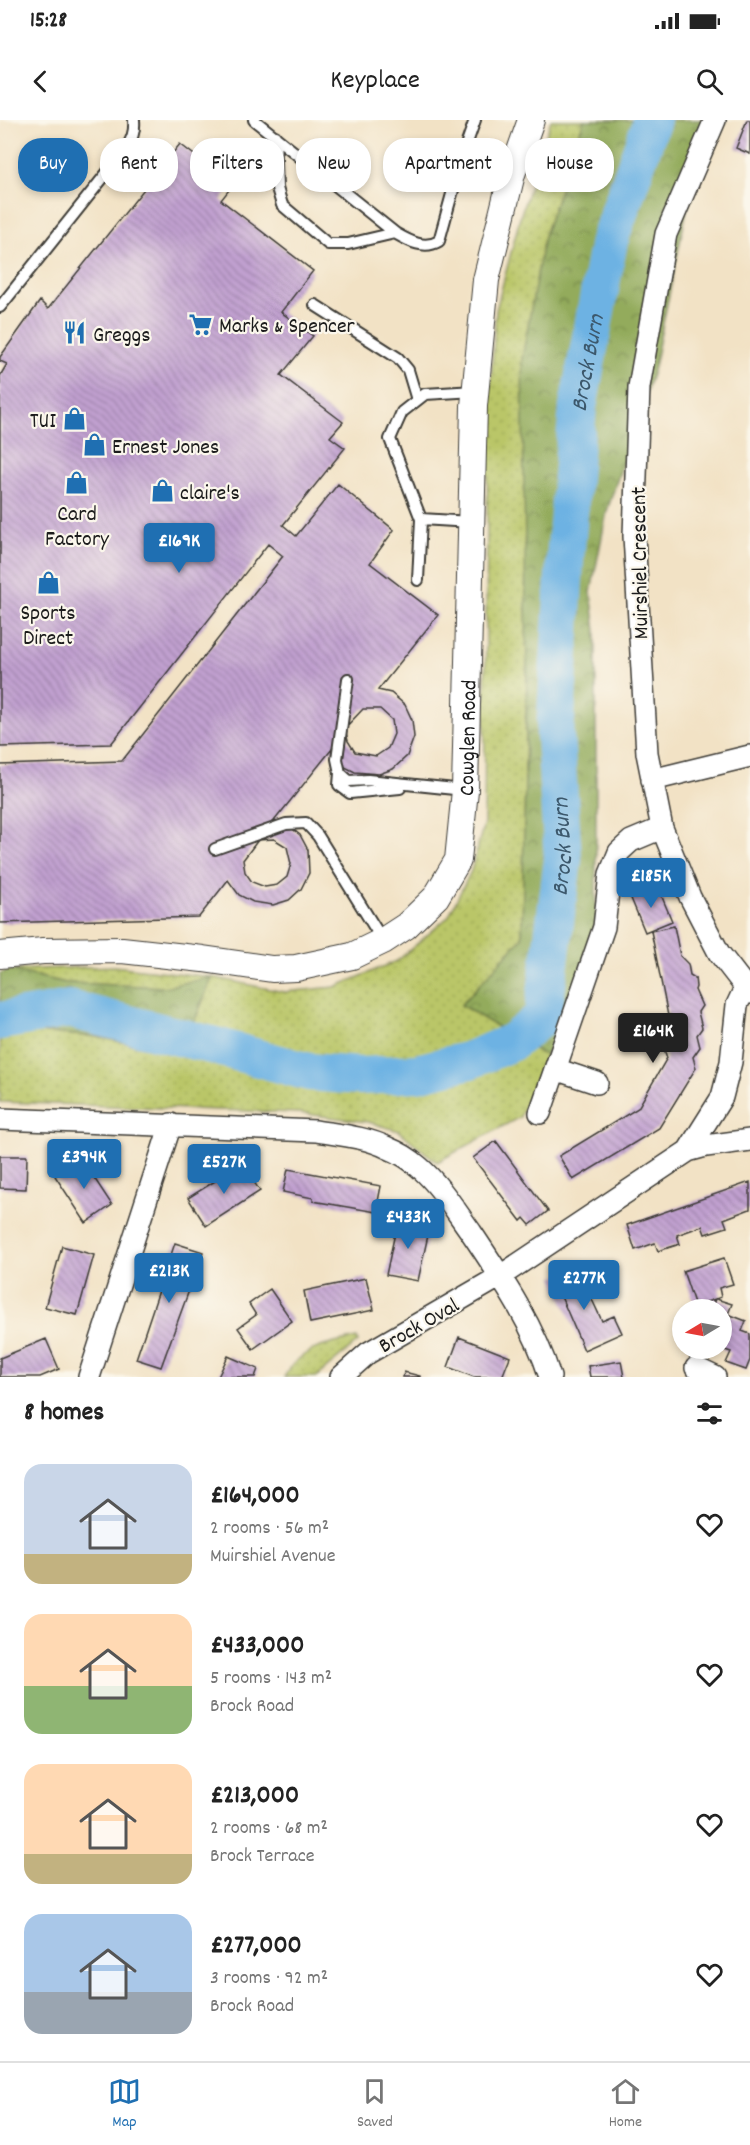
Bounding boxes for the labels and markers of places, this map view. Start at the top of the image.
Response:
supermarket icon: Marks & Spencer [188,311,214,337]
place label: Marks & Spencer [219,312,356,343]
restaurant icon: Greggs [62,320,88,346]
place label: Greggs [93,321,151,352]
shop icon: TUI [61,406,87,432]
place label: TUI [30,407,56,438]
shop icon: Ernest Jones [81,432,107,458]
place label: Ernest Jones [112,433,219,464]
shop icon: Card Factory [64,470,90,496]
shop icon: claire's [149,478,175,504]
place label: claire's [180,479,240,510]
place label: Card Factory [45,500,110,556]
pin: £169K [137,523,221,574]
shop icon: Sports Direct [35,569,61,595]
place label: Sports Direct [20,599,76,655]
pin: £185K [609,858,693,909]
pin: £164K [611,1013,695,1064]
pin: £394K [42,1139,126,1190]
pin: £527K [182,1144,266,1195]
pin: £433K [366,1199,450,1250]
pin: £213K [127,1253,211,1304]
pin: £277K [542,1260,626,1311]

